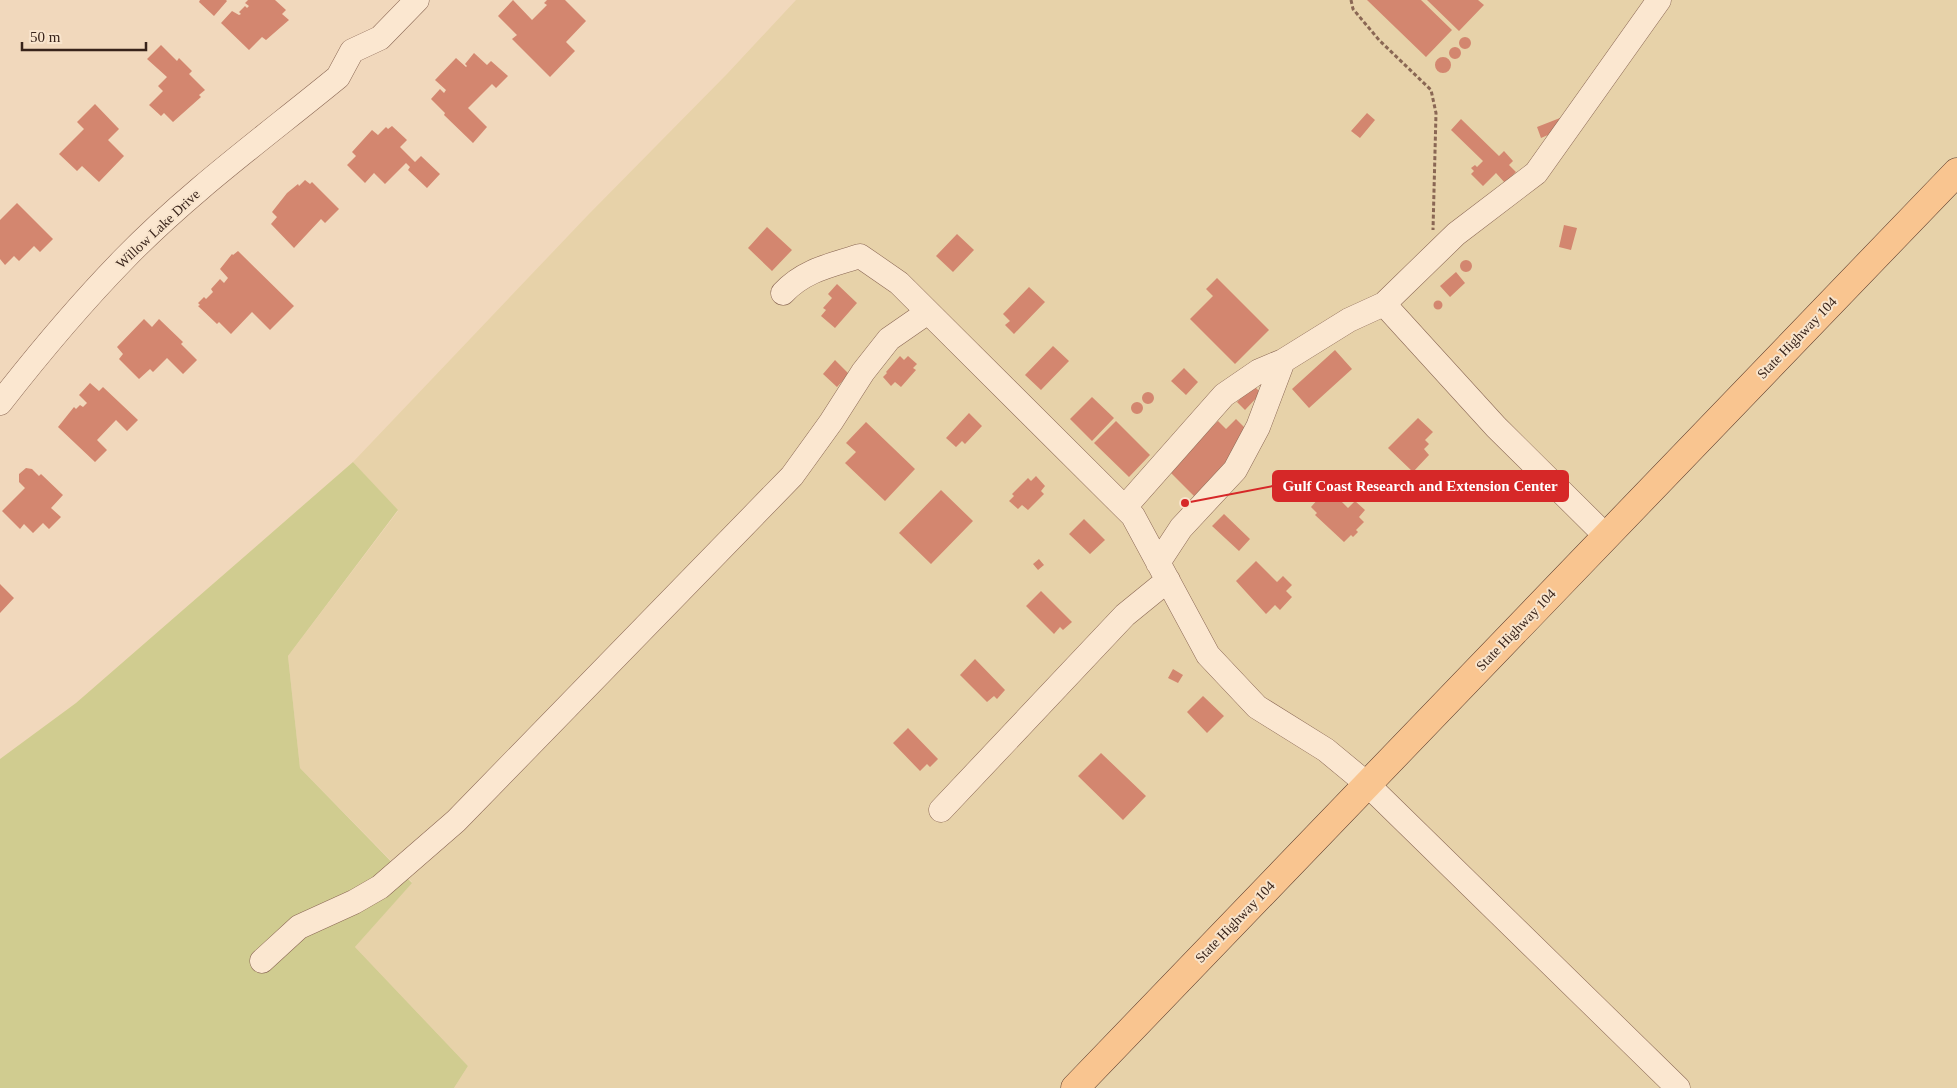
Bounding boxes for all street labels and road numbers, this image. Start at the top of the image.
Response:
street label: Willow Lake Drive [113,187,203,271]
street label: State Highway 104 [1754,294,1840,382]
street label: State Highway 104 [1473,586,1559,674]
street label: State Highway 104 [1192,878,1278,966]

